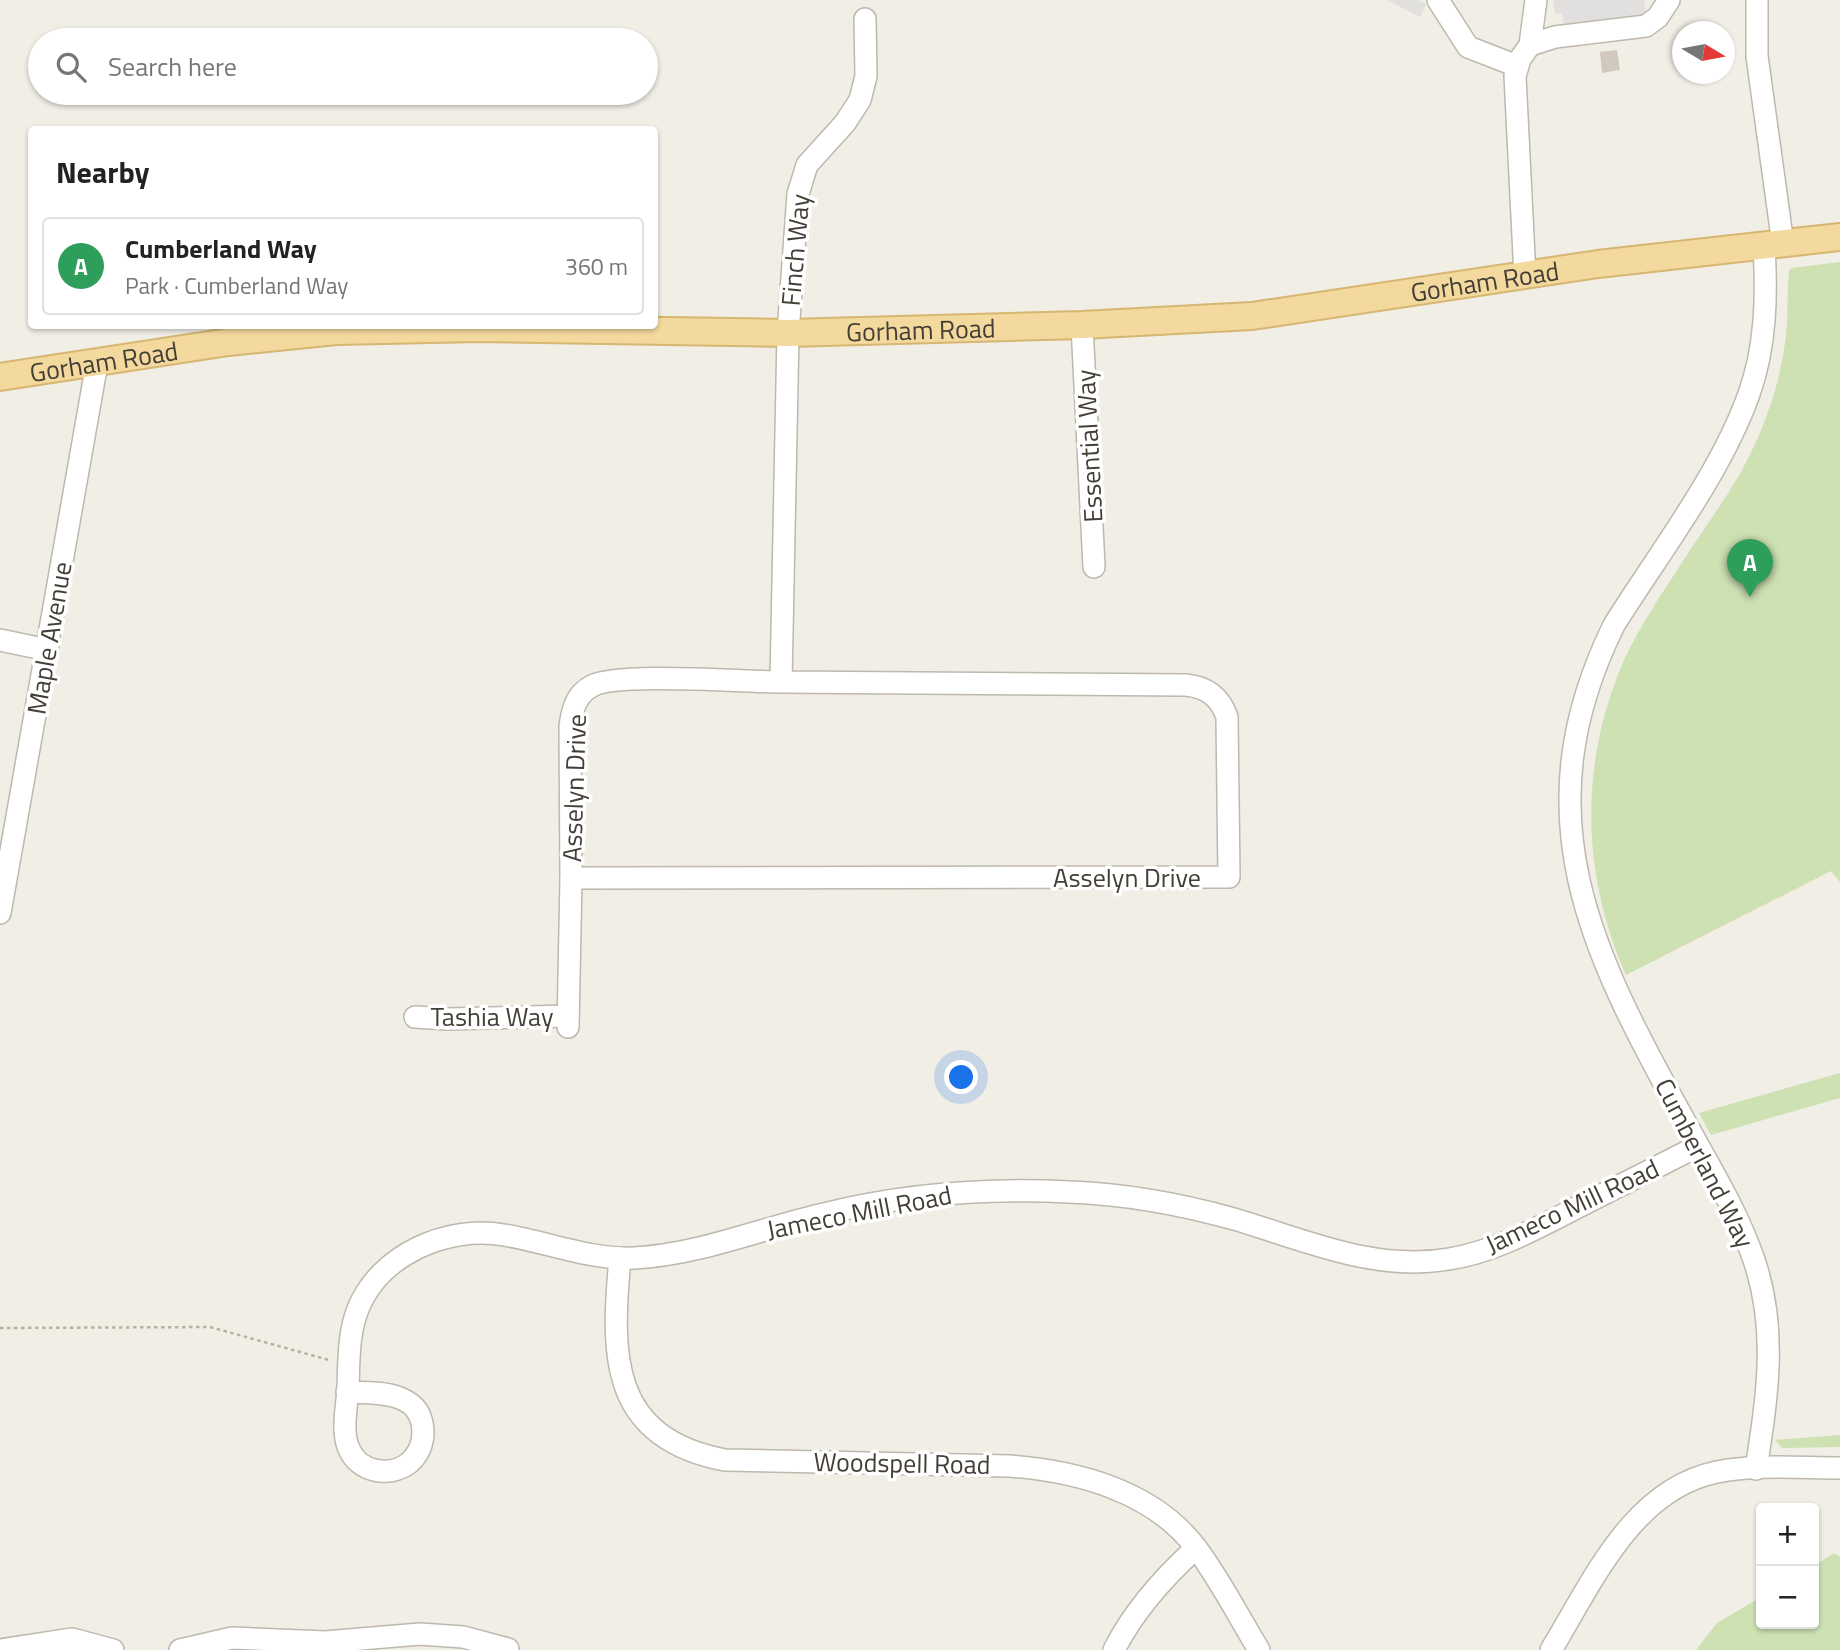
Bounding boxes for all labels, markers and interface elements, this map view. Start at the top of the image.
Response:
north arrow [1672,21,1735,84]
search box [28,28,658,105]
text: Search here [108,47,237,86]
icon: search [52,48,90,86]
text: Nearby [56,149,149,195]
street label: Finch Way [771,192,819,308]
text: Cumberland Way [125,229,317,268]
text: A [74,249,88,284]
text: 360 m [565,249,628,284]
street label: Gorham Road [1408,251,1562,311]
text: Park · Cumberland Way [125,268,348,303]
street label: Gorham Road [845,308,996,351]
street label: Gorham Road [27,330,181,392]
street label: Essential Way [1066,368,1112,524]
pin: A [1727,539,1773,597]
street label: Maple Avenue [16,558,82,718]
street label: Asselyn Drive [552,713,596,863]
street label: Asselyn Drive [1053,858,1201,897]
street label: Tashia Way [431,997,553,1036]
your location [944,1060,978,1094]
street label: Cumberland Way [1645,1071,1765,1255]
street label: Jameco Mill Road [1479,1149,1665,1263]
street label: Jameco Mill Road [763,1175,955,1249]
street label: Woodspell Road [813,1442,991,1484]
map controls [1756,1503,1819,1629]
button: + [1756,1503,1819,1566]
button: − [1756,1566,1819,1629]

